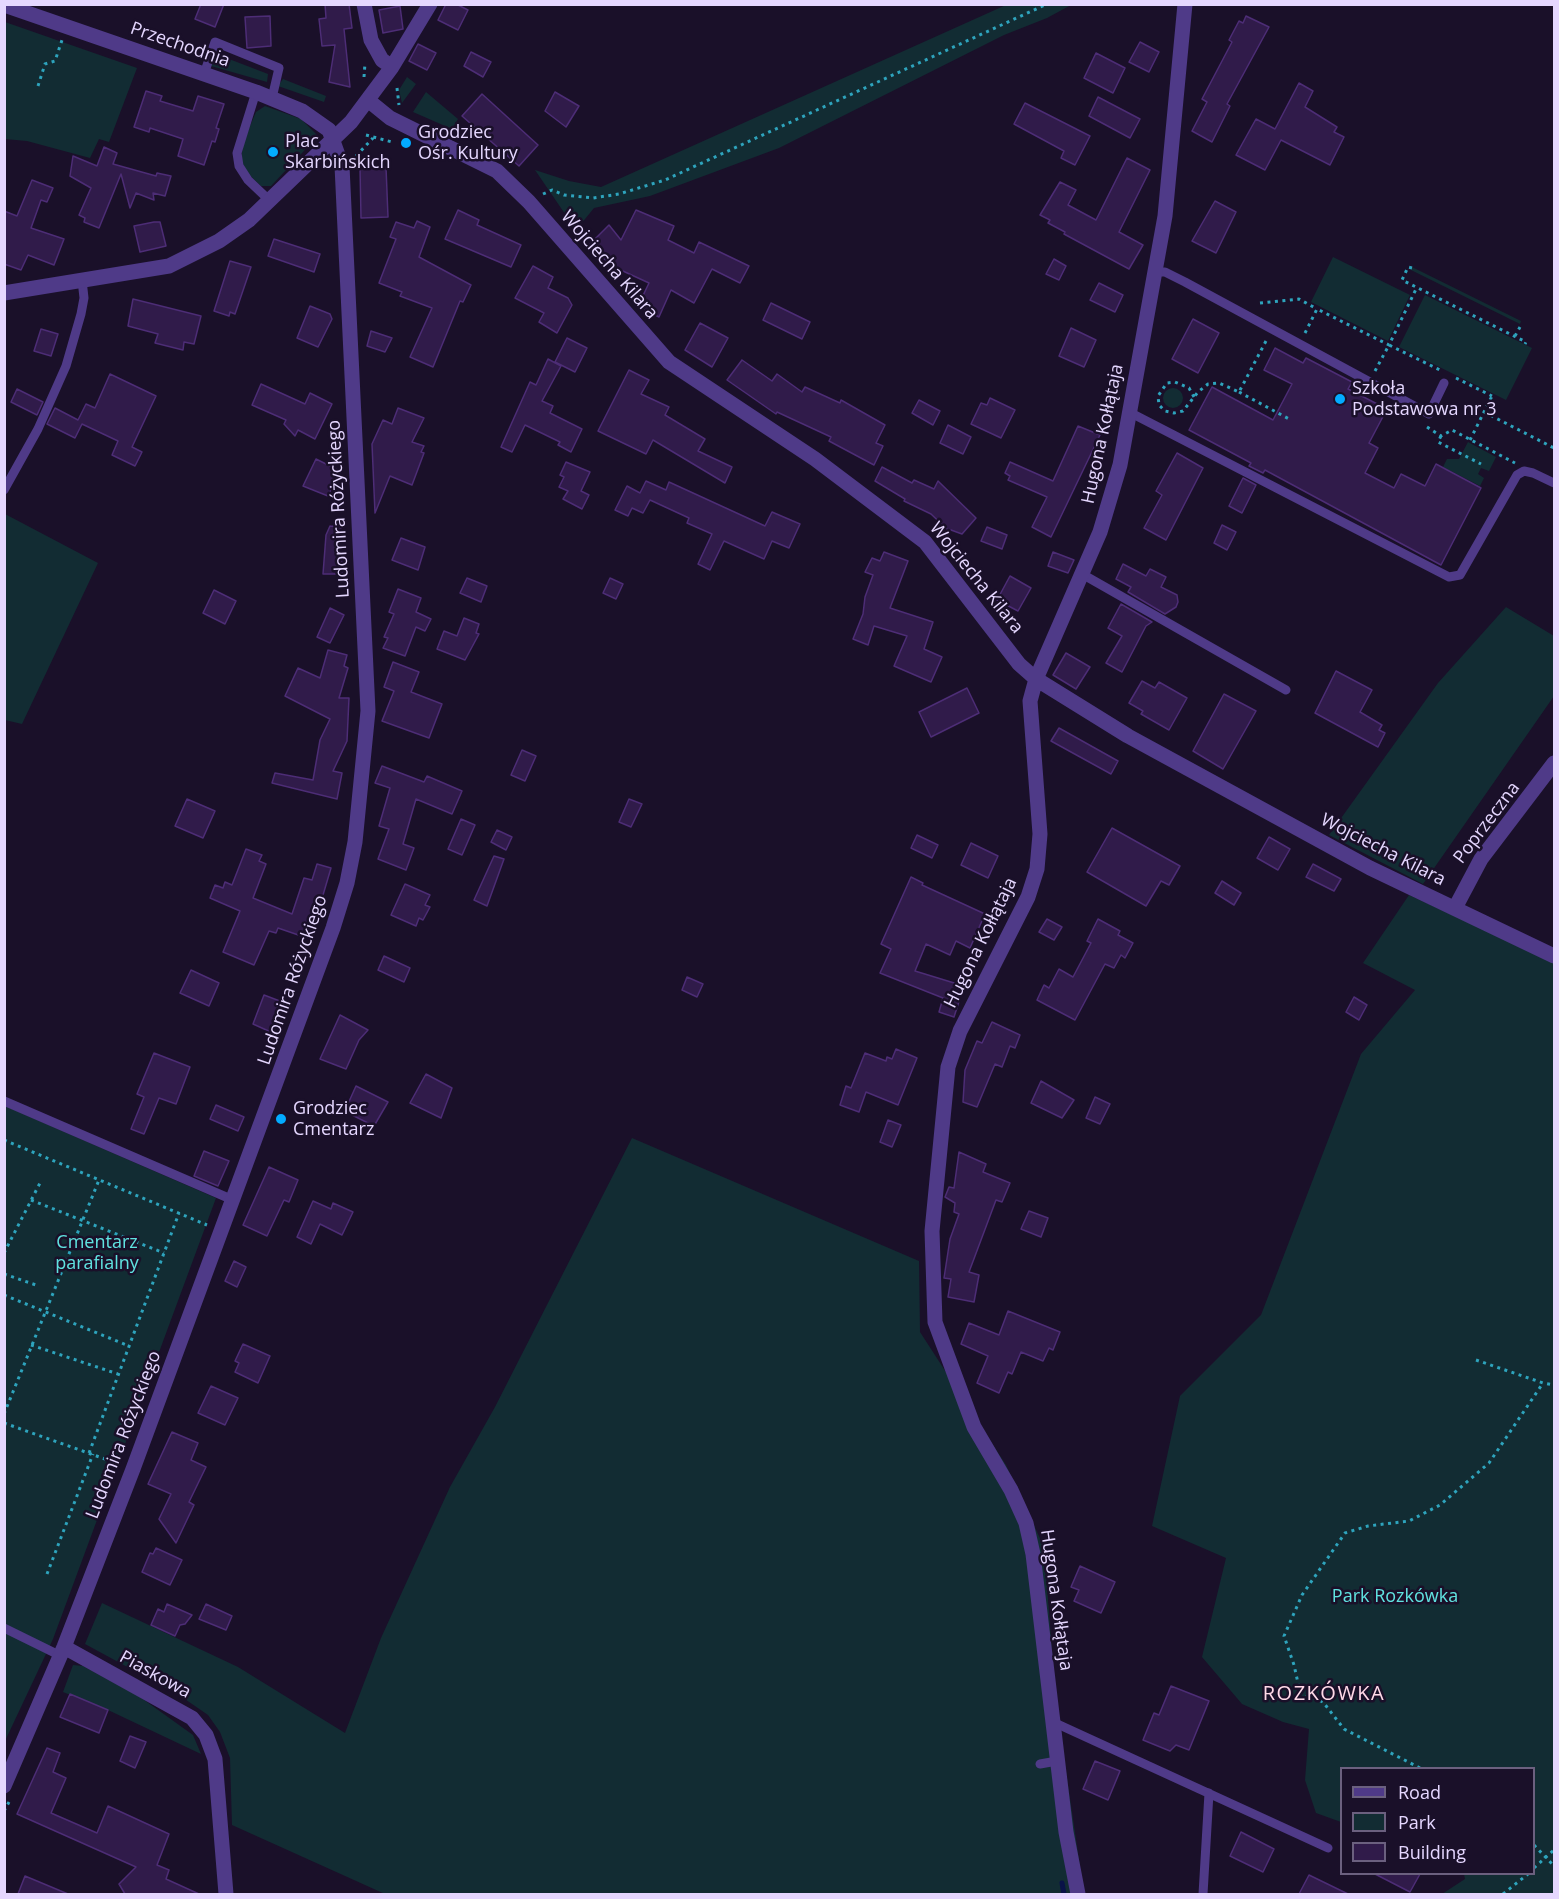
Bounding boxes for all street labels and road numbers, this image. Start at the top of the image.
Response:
street label: Przechodnia [127,18,233,72]
street label: Wojciecha Kilara [556,206,662,324]
street label: Hugona Kołłątaja [1078,362,1128,506]
street label: Ludomira Różyckiego [324,419,354,599]
street label: Wojciecha Kilara [924,518,1028,638]
street label: Poprzeczna [1449,778,1525,868]
street label: Wojciecha Kilara [1317,809,1449,891]
street label: Hugona Kołłątaja [940,874,1022,1012]
street label: Ludomira Różyckiego [254,892,332,1068]
street label: Ludomira Różyckiego [82,1348,166,1522]
street label: Hugona Kołłątaja [1035,1528,1077,1672]
street label: Piaskowa [116,1647,194,1703]

